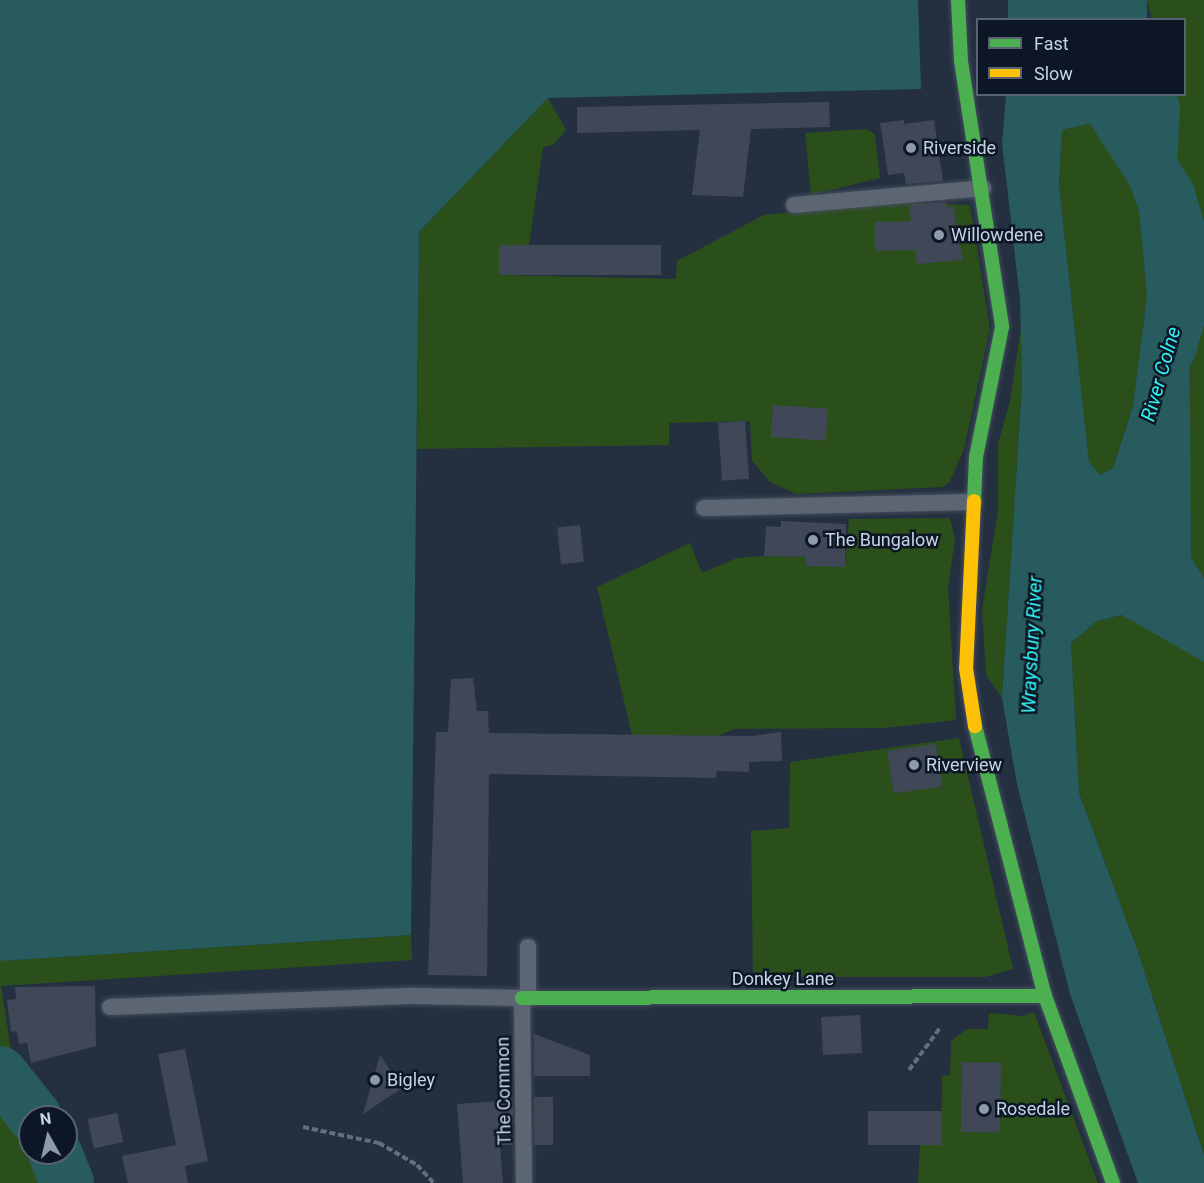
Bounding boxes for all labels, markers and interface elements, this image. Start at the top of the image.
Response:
legend [976,18,1186,96]
text: Fast [1034,33,1069,54]
text: Slow [1034,63,1073,84]
place label: Riverside [923,137,996,159]
marker: Riverside [904,141,918,155]
place label: Willowdene [951,224,1043,246]
marker: Willowdene [932,228,946,242]
water label: River Colne [1136,324,1186,424]
place label: The Bungalow [825,529,939,551]
marker: The Bungalow [806,533,820,547]
water label: Wraysbury River [1016,575,1048,715]
place label: Riverview [926,754,1002,776]
marker: Riverview [907,758,921,772]
street label: Donkey Lane [732,968,834,990]
street label: The Common [492,1037,516,1145]
place label: Bigley [387,1069,435,1091]
marker: Bigley [368,1073,382,1087]
place label: Rosedale [996,1098,1070,1120]
marker: Rosedale [977,1102,991,1116]
north arrow [18,1105,78,1165]
text: N [39,1108,53,1129]

